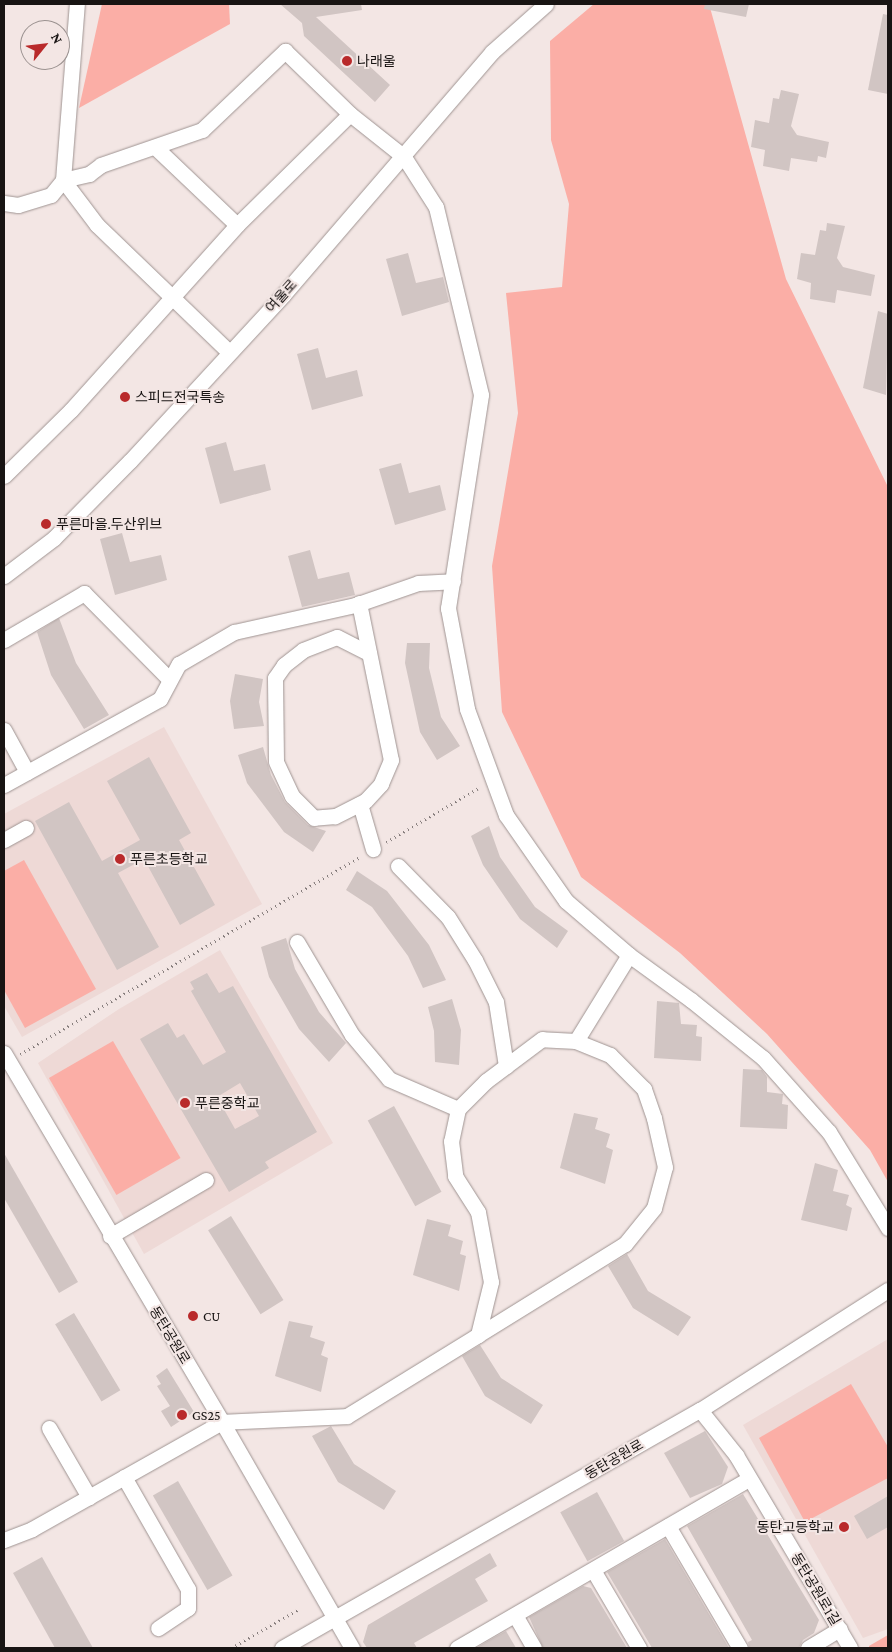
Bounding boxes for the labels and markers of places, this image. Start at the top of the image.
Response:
place label: 나래울 [357,53,396,69]
marker: 나래울 [341,55,353,67]
place label: 스피드전국특송 [135,389,225,405]
marker: 스피드전국특송 [119,391,131,403]
place label: 푸른마을.두산위브 [56,516,162,532]
marker: 푸른마을.두산위브 [40,518,52,530]
place label: 푸른초등학교 [130,851,207,867]
marker: 푸른초등학교 [114,853,126,865]
place label: 푸른중학교 [195,1095,259,1111]
marker: 푸른중학교 [179,1097,191,1109]
place label: CU [203,1308,220,1324]
marker: CU [187,1310,199,1322]
place label: GS25 [192,1407,221,1423]
marker: GS25 [176,1409,188,1421]
place label: 동탄고등학교 [757,1519,834,1535]
marker: 동탄고등학교 [838,1521,850,1533]

